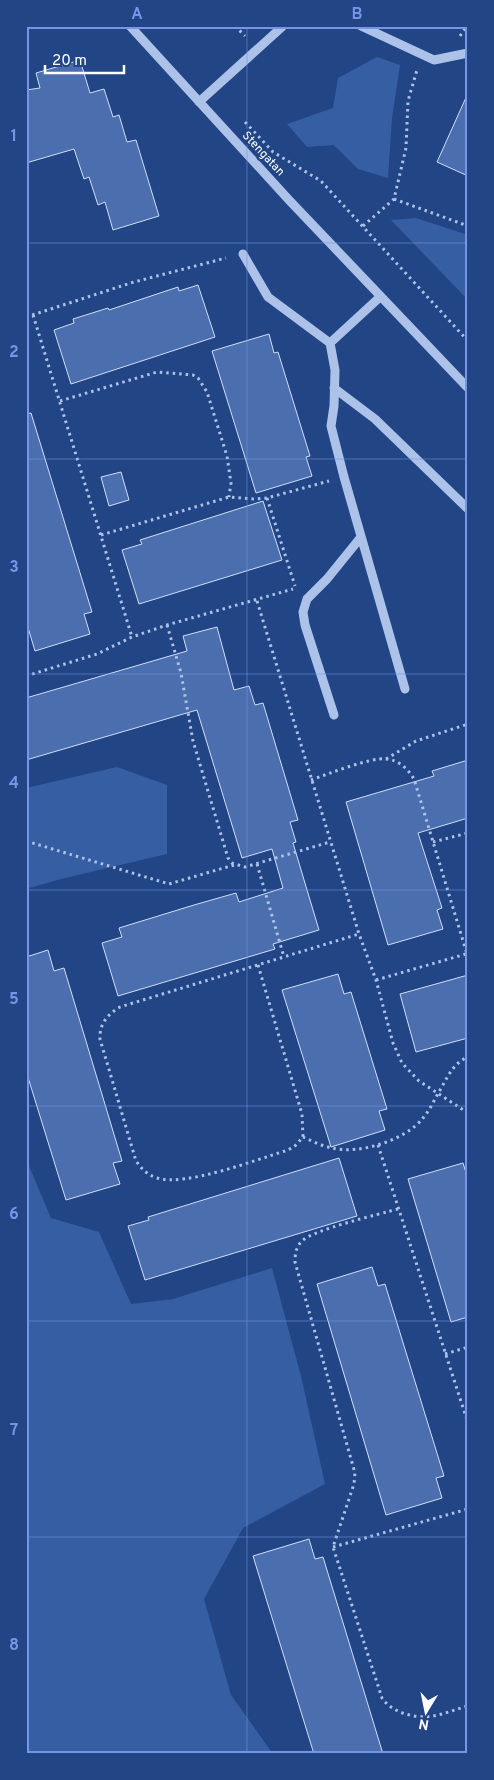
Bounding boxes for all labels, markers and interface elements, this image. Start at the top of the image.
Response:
text: A [131,5,143,25]
text: B [351,5,363,25]
scale bar [45,42,124,74]
text: 20 m [52,52,87,71]
text: 1 [11,127,17,147]
street label: Stengatan [238,128,288,180]
text: 2 [9,343,19,363]
text: 3 [9,558,19,578]
text: 4 [9,774,19,794]
text: 5 [9,990,19,1010]
text: 6 [9,1205,19,1225]
text: 7 [10,1421,18,1441]
text: 8 [9,1636,19,1656]
north arrow [402,1688,452,1738]
text: N [418,1714,430,1733]

